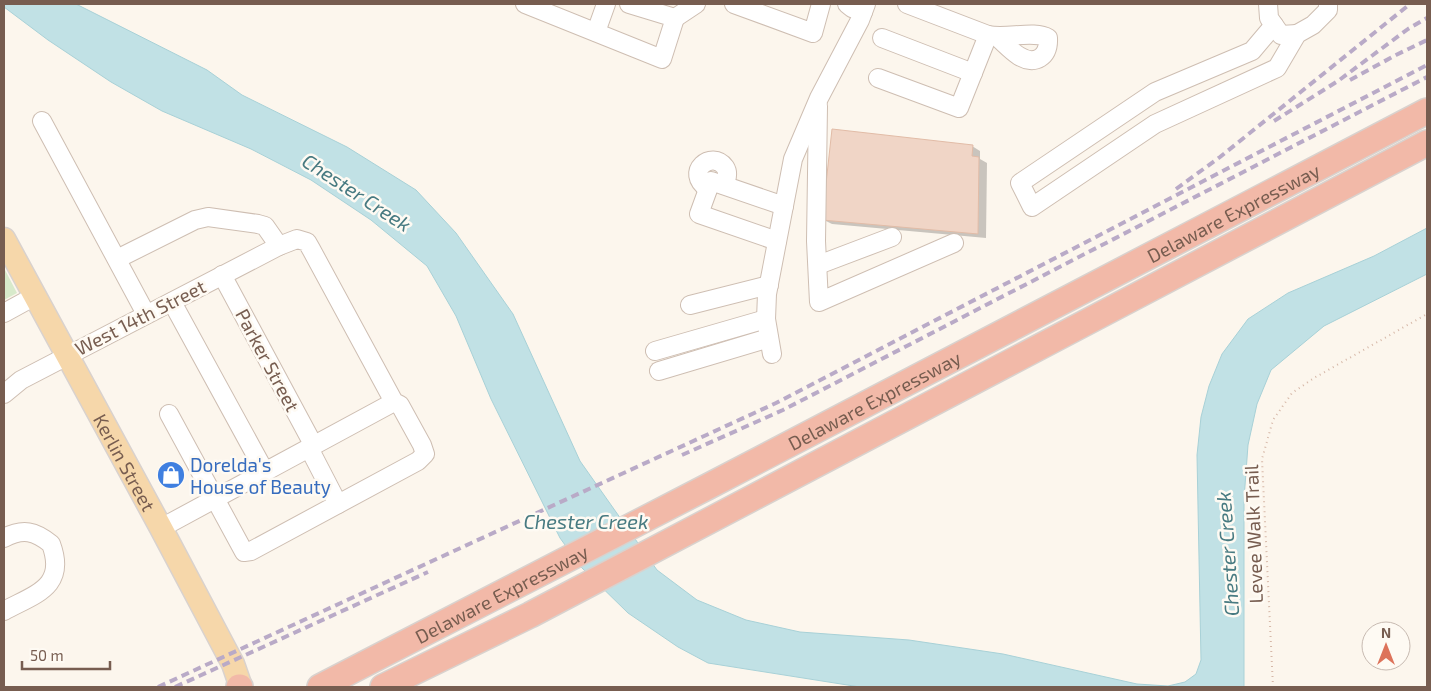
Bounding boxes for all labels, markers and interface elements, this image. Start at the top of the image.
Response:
water label: Chester Creek [298,148,416,236]
street label: Delaware Expressway [1143,158,1323,267]
street label: West 14th Street [71,274,209,360]
street label: Parker Street [231,305,305,415]
street label: Delaware Expressway [784,345,964,454]
street label: Kerlin Street [90,410,161,515]
place label: Dorelda's House of Beauty [190,453,331,498]
shop icon: Dorelda's House of Beauty [156,460,186,490]
street label: Levee Walk Trail [1239,464,1267,604]
water label: Chester Creek [1211,491,1243,617]
water label: Chester Creek [523,509,649,533]
street label: Delaware Expressway [411,539,592,648]
north arrow [1361,621,1411,671]
text: N [1381,624,1391,641]
scale bar [22,638,110,670]
text: 50 m [30,646,64,664]

